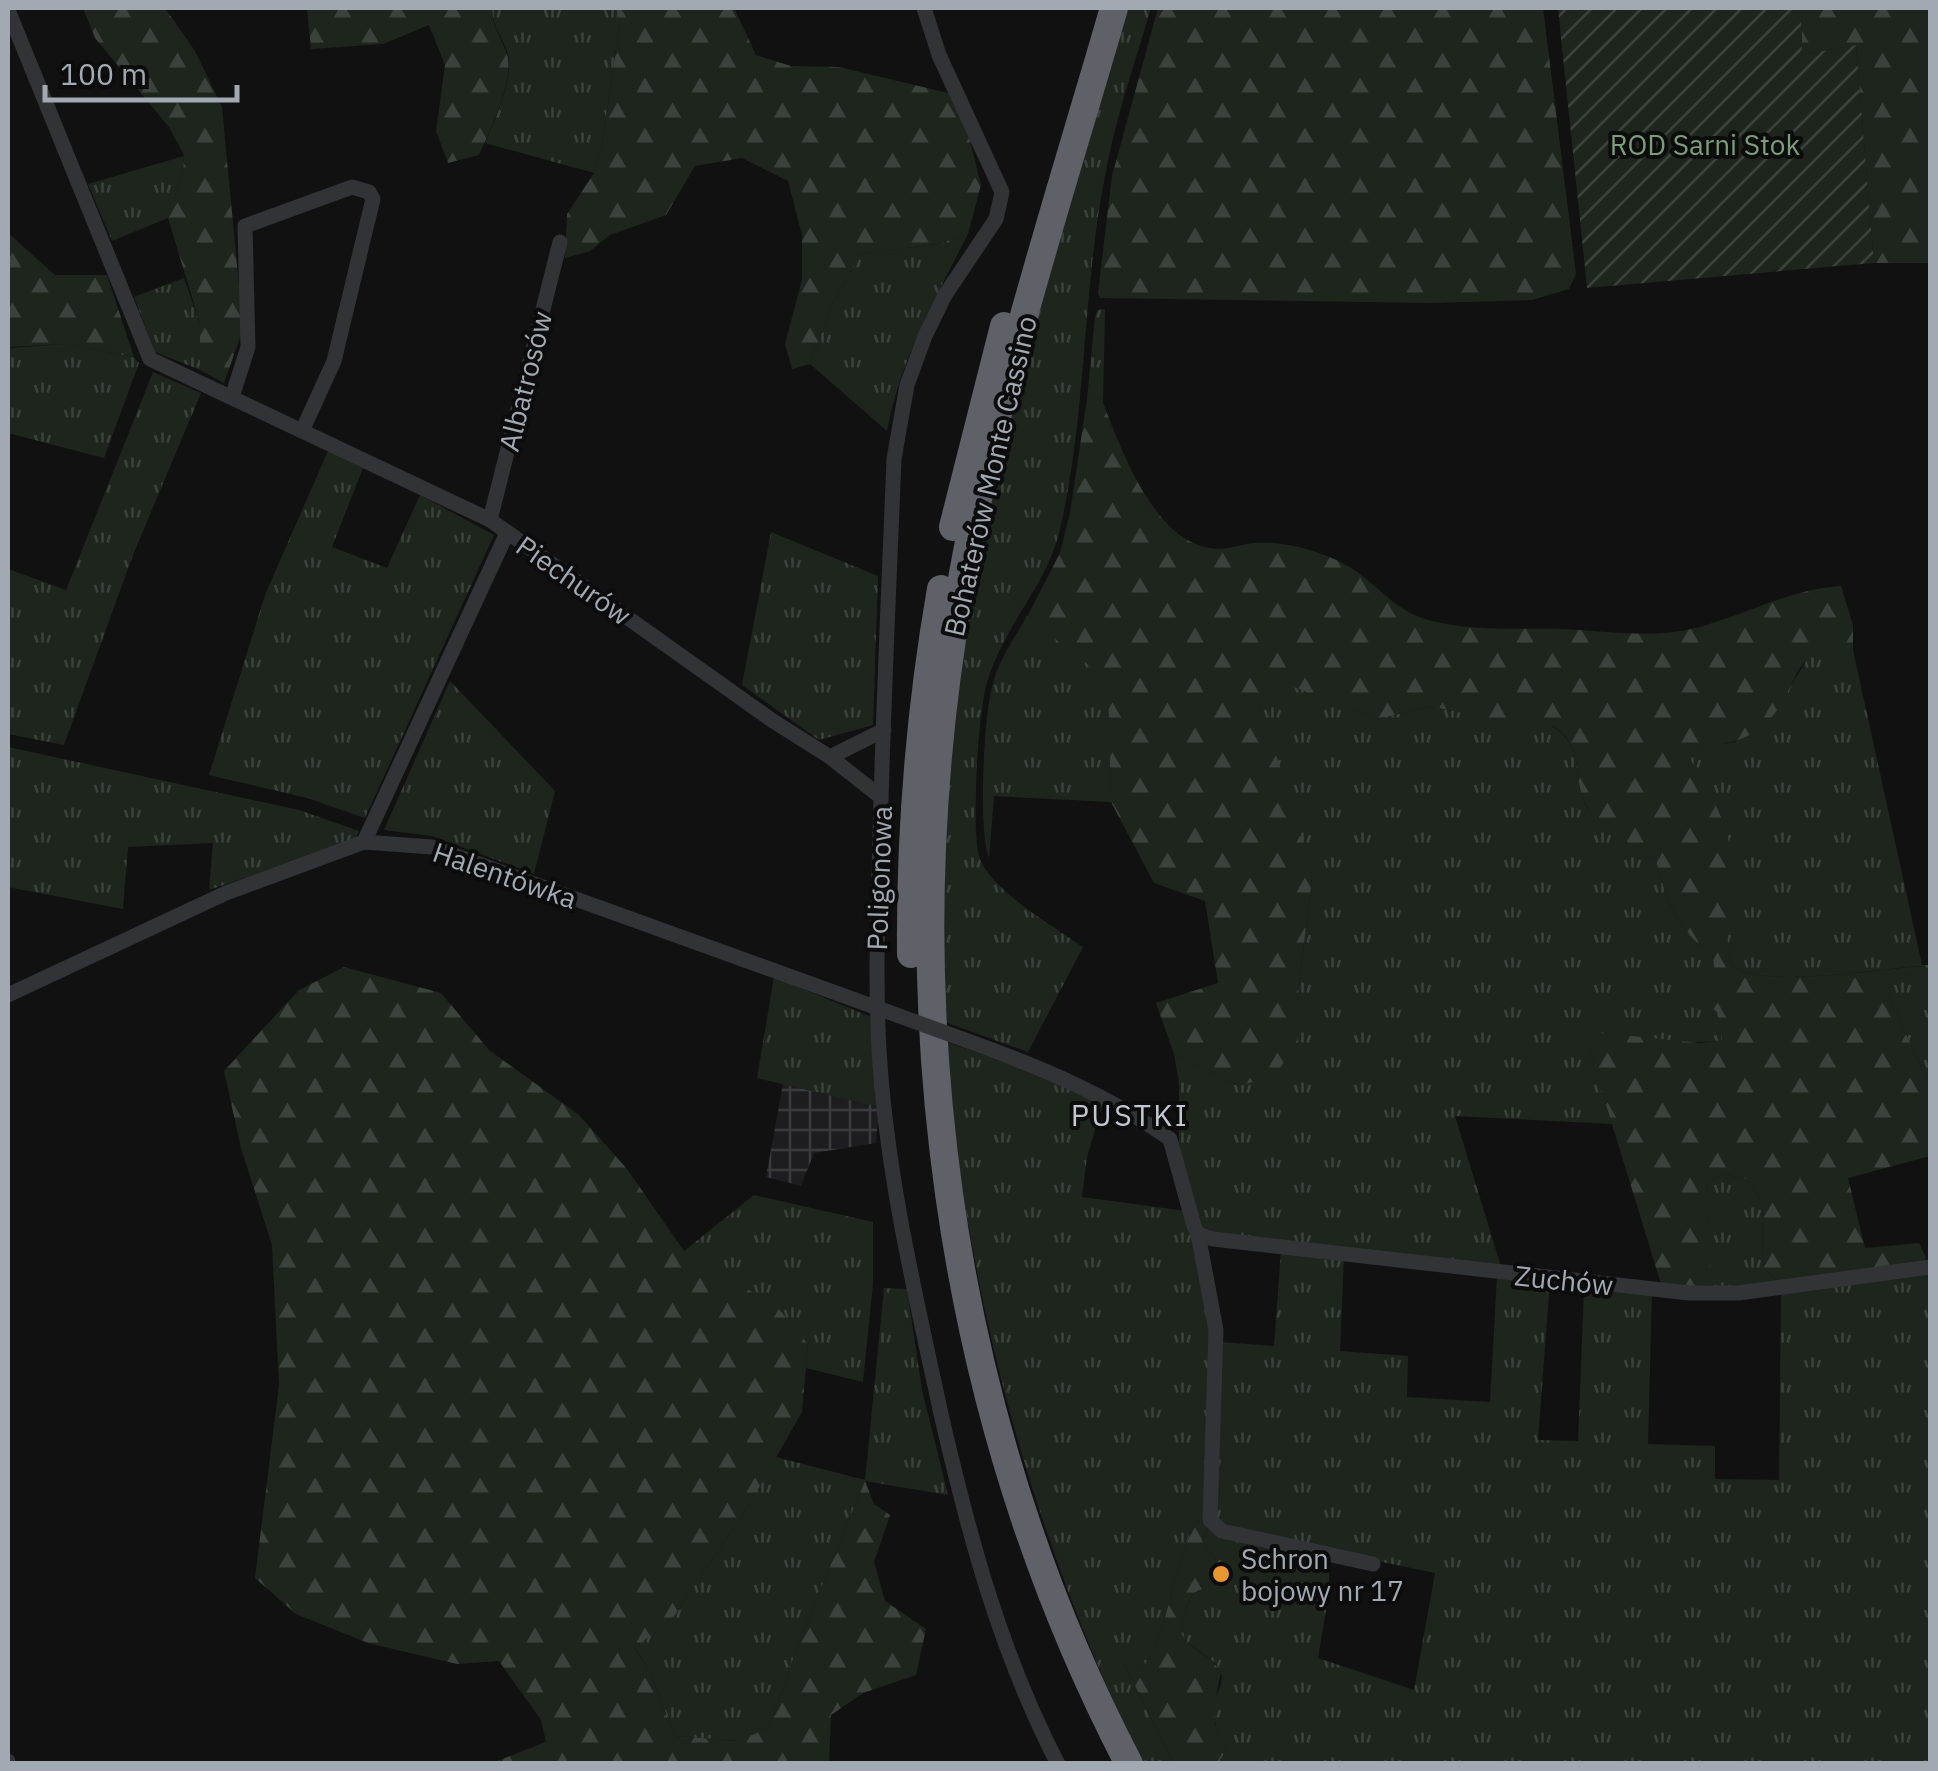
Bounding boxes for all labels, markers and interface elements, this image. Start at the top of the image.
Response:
scale bar [45,40,238,102]
text: 100 m [60,54,147,93]
park label: ROD Sarni Stok [1610,126,1800,163]
street label: Albatrosów [490,307,560,455]
street label: Bohaterów Monte Cassino [935,312,1045,640]
street label: Piechurów [509,527,639,633]
street label: Poligonowa [858,805,900,951]
street label: Halentówka [428,833,582,917]
district label: PUSTKI [1071,1095,1189,1134]
street label: Zuchów [1513,1256,1615,1304]
place label: Schron bojowy nr 17 [1241,1540,1404,1609]
marker: Schron bojowy nr 17 [1210,1563,1232,1585]

